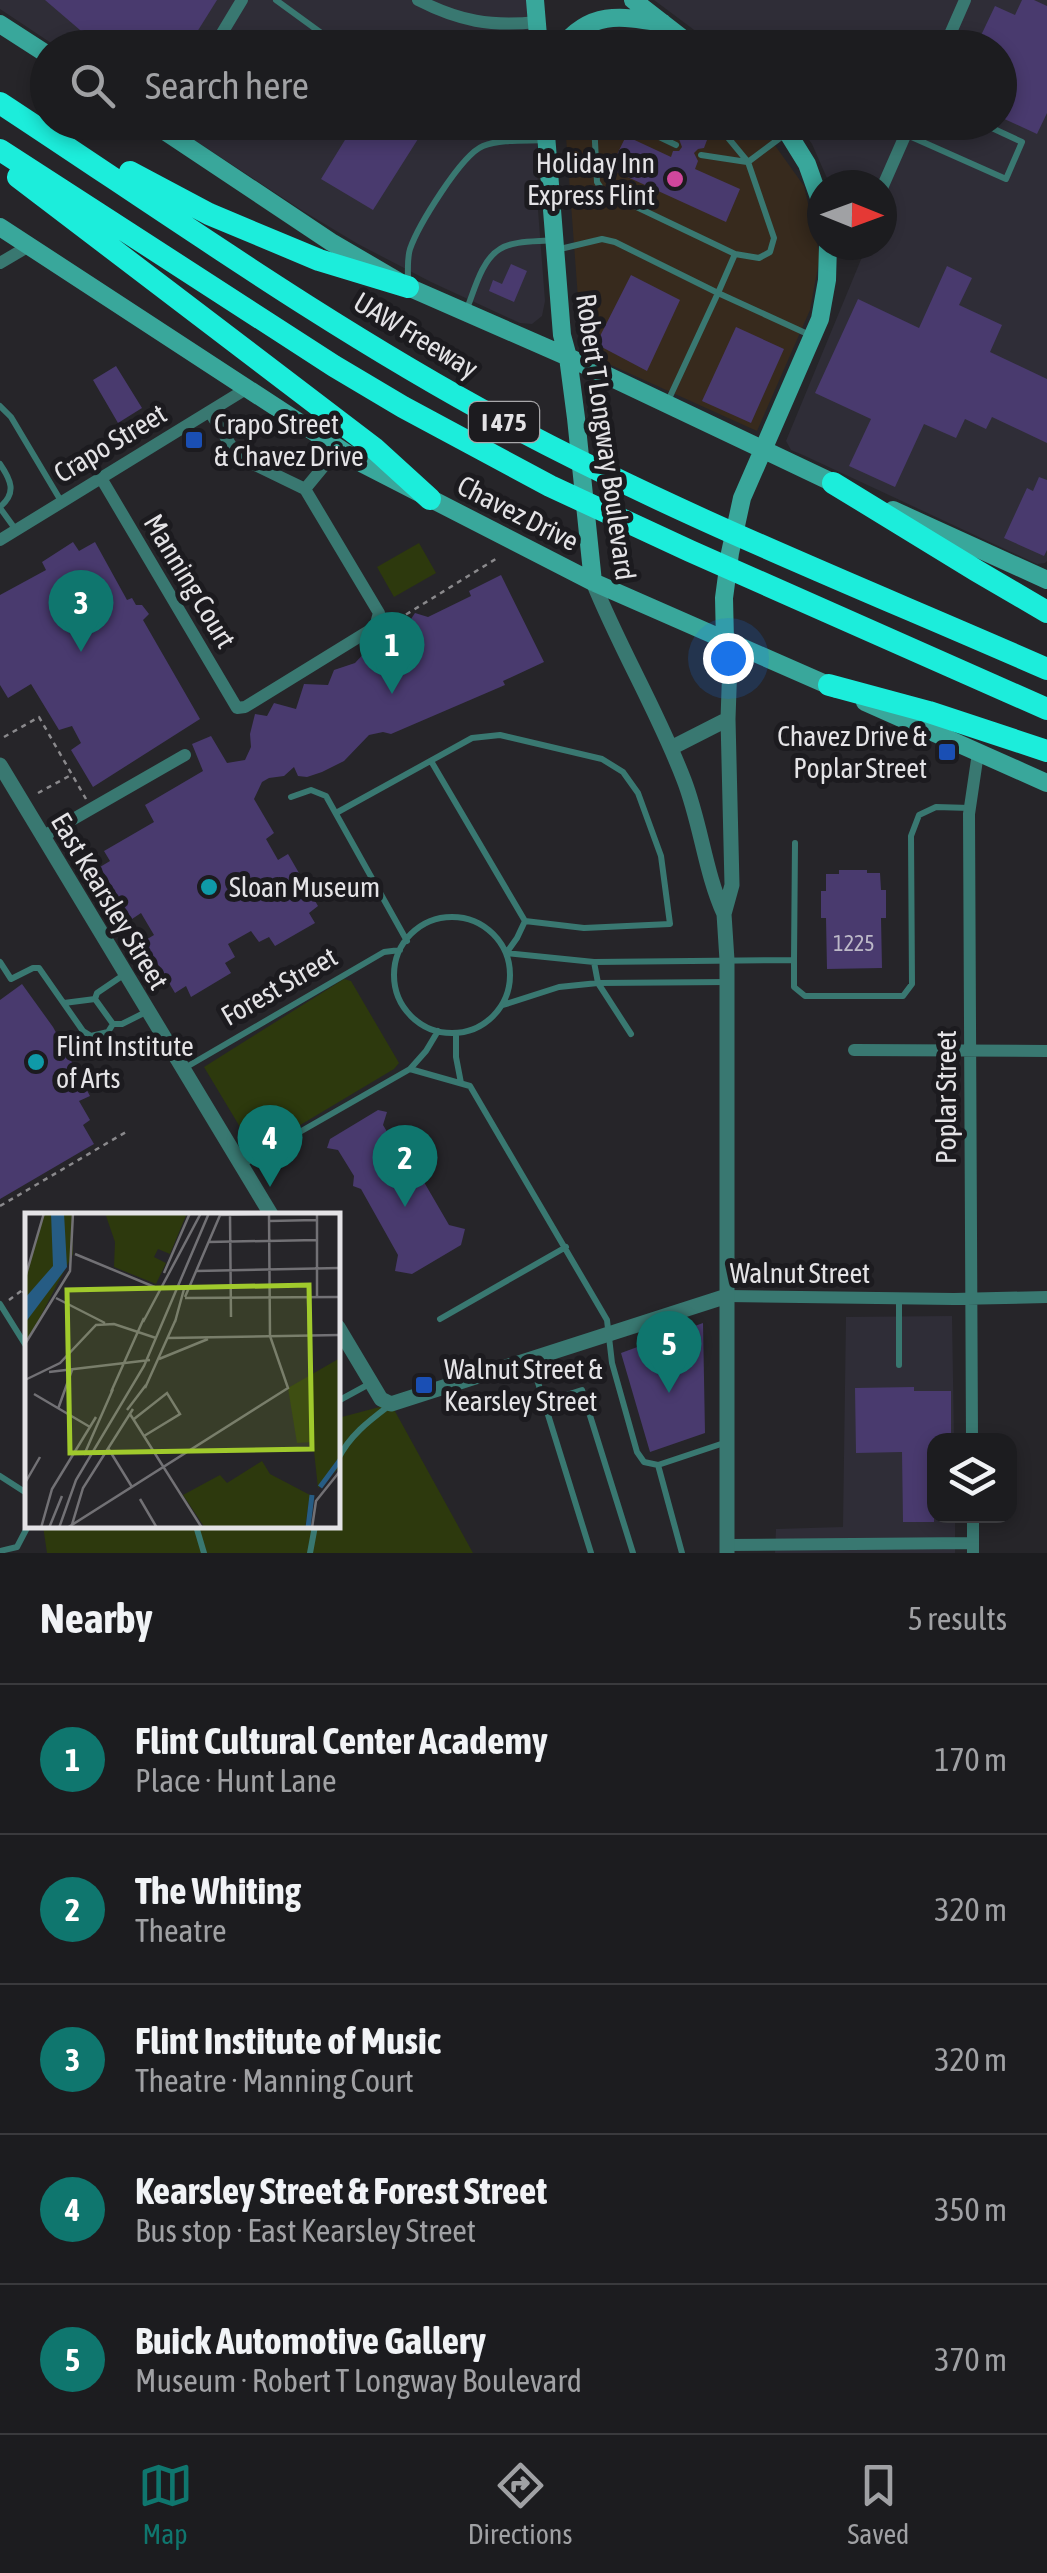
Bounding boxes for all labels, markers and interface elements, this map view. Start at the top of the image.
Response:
search box [30,30,1017,140]
icon: search [65,58,120,113]
text: Search here [145,64,309,107]
place label: Holiday Inn Express Flint [527,147,655,211]
marker: Holiday Inn Express Flint [664,168,686,190]
north arrow [807,170,897,260]
street label: UAW Freeway [348,286,484,384]
street label: Robert T Longway Boulevard [570,292,642,582]
street label: Crapo Street [48,397,172,489]
road number: I 475 [469,402,539,442]
place label: Crapo Street & Chavez Drive [214,408,364,472]
marker: Crapo Street & Chavez Drive [183,429,205,451]
street label: Chavez Drive [452,469,584,557]
street label: Manning Court [138,508,242,654]
pin: 3 [48,570,114,652]
pin: 1 [360,612,424,694]
your location [703,633,754,684]
place label: Chavez Drive & Poplar Street [777,720,927,784]
marker: Chavez Drive & Poplar Street [936,741,958,763]
street label: East Kearsley Street [45,807,175,995]
place label: Sloan Museum [229,871,380,903]
marker: Sloan Museum [198,876,220,898]
house number: 1225 [833,930,875,956]
street label: Forest Street [216,940,342,1032]
place label: Flint Institute of Arts [56,1030,194,1094]
street label: Poplar Street [930,1030,962,1164]
marker: Flint Institute of Arts [25,1051,47,1073]
pin: 4 [238,1104,302,1187]
pin: 2 [372,1124,438,1207]
inset map [25,1213,340,1528]
street label: Walnut Street [730,1257,870,1289]
pin: 5 [636,1310,702,1393]
place label: Walnut Street & Kearsley Street [444,1353,603,1417]
marker: Walnut Street & Kearsley Street [413,1374,435,1396]
map controls [927,1433,1017,1523]
button: layers [927,1433,1017,1523]
text: Nearby [40,1594,153,1642]
text: 5 results [908,1600,1007,1637]
text: Flint Cultural Center Academy [135,1719,548,1762]
text: 1 [65,1741,80,1778]
text: 170 m [934,1741,1007,1778]
text: Place · Hunt Lane [135,1762,337,1799]
text: The Whiting [135,1869,301,1912]
text: 2 [65,1891,80,1928]
text: 320 m [934,1891,1007,1928]
text: Theatre [135,1912,227,1949]
text: Flint Institute of Music [135,2019,441,2062]
text: 3 [65,2041,80,2078]
text: 320 m [934,2041,1007,2078]
text: Theatre · Manning Court [135,2062,414,2099]
text: Kearsley Street & Forest Street [135,2169,547,2212]
text: 4 [65,2191,80,2228]
text: 350 m [934,2191,1007,2228]
text: Bus stop · East Kearsley Street [135,2212,476,2249]
text: Buick Automotive Gallery [135,2319,486,2362]
text: 5 [65,2341,80,2378]
text: 370 m [934,2341,1007,2378]
text: Museum · Robert T Longway Boulevard [135,2362,582,2399]
tab: Map [138,2458,193,2550]
tab: Directions [468,2458,572,2550]
tab: Saved [848,2458,909,2550]

